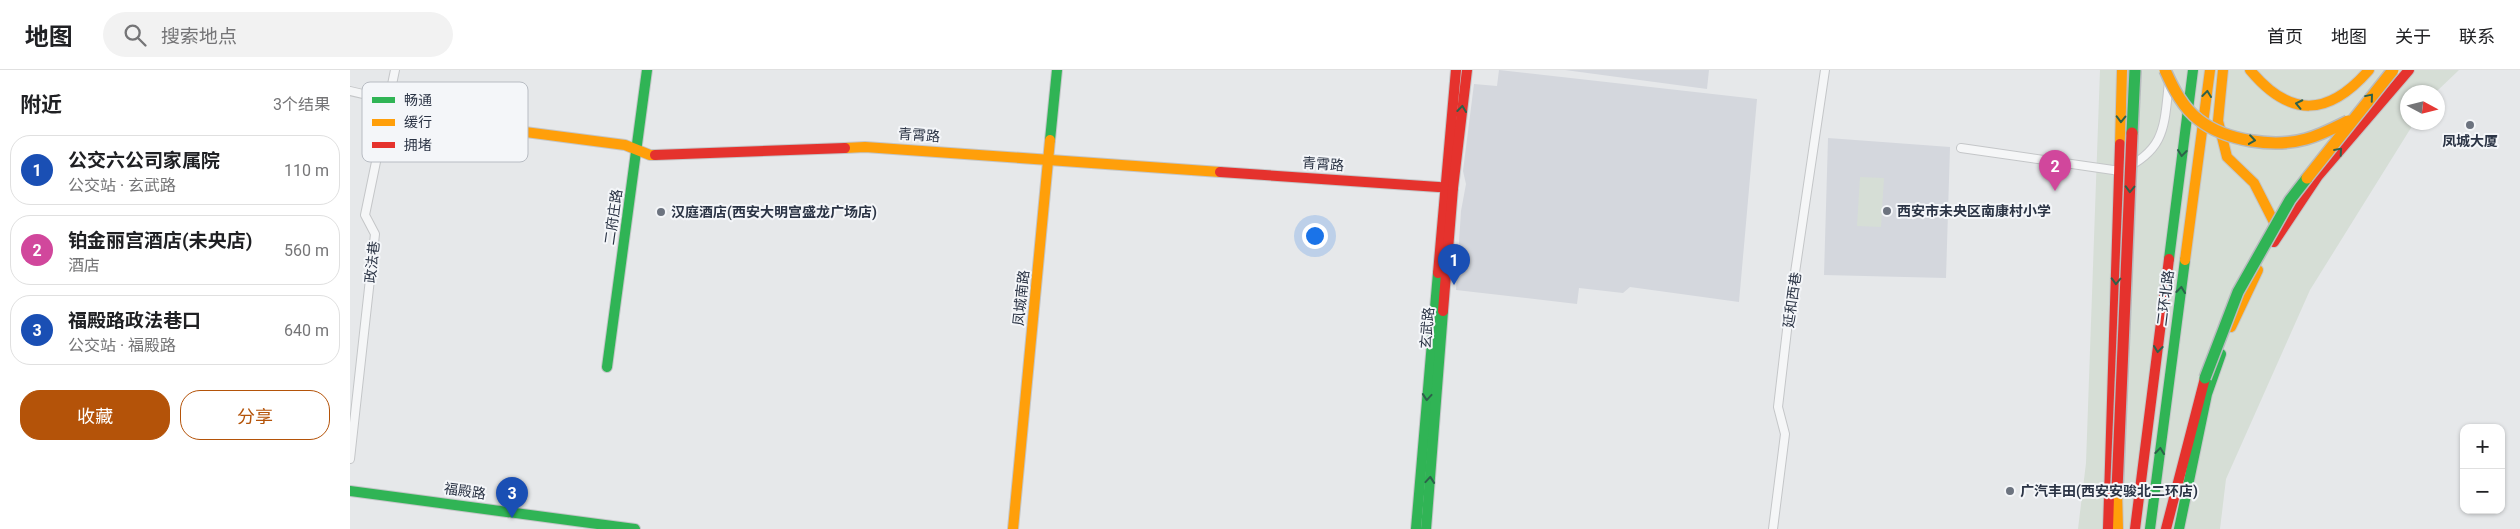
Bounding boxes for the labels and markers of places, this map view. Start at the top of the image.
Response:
marker: 凤城大厦 [2464,119,2476,131]
place label: 凤城大厦 [2442,133,2498,149]
pin: 2 [2039,150,2071,191]
place label: 西安市未央区南康村小学 [1897,203,2051,219]
place label: 汉庭酒店(西安大明宫盛龙广场店) [671,204,877,221]
marker: 西安市未央区南康村小学 [1881,205,1893,217]
marker: 汉庭酒店(西安大明宫盛龙广场店) [655,206,667,218]
pin: 1 [1438,244,1470,285]
pin: 3 [496,477,528,518]
place label: 广汽丰田(西安安骏北二环店) [2020,483,2198,500]
marker: 广汽丰田(西安安骏北二环店) [2004,485,2016,497]

